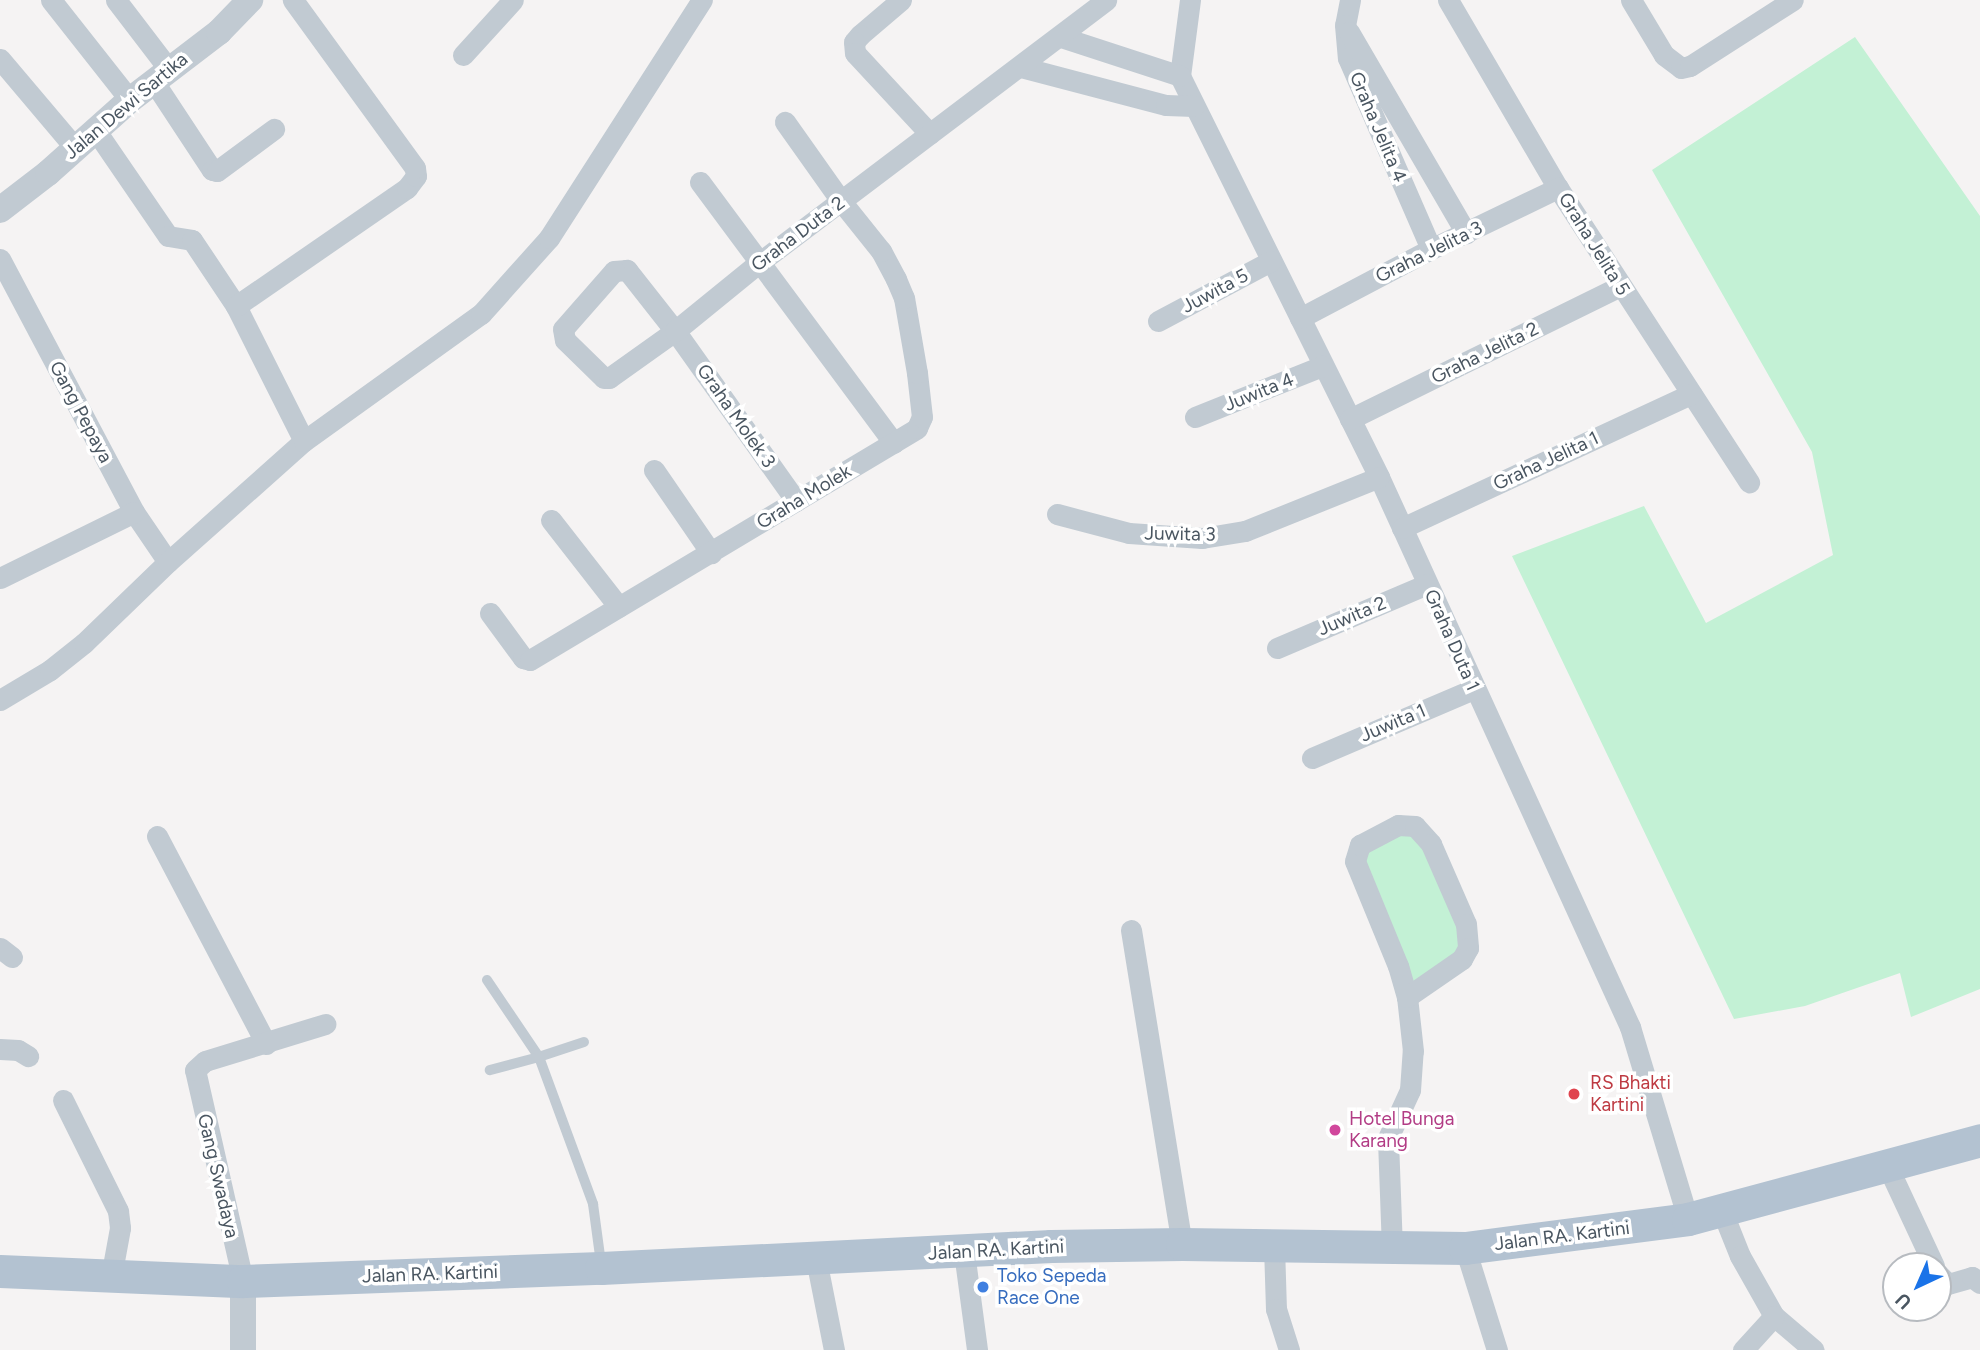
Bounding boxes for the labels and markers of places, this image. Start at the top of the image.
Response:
place label: RS Bhakti Kartini [1590,1072,1671,1116]
marker: RS Bhakti Kartini [1564,1084,1584,1104]
place label: Hotel Bunga Karang [1349,1108,1454,1152]
marker: Hotel Bunga Karang [1327,1122,1343,1138]
place label: Toko Sepeda Race One [997,1265,1107,1309]
marker: Toko Sepeda Race One [975,1279,991,1295]

